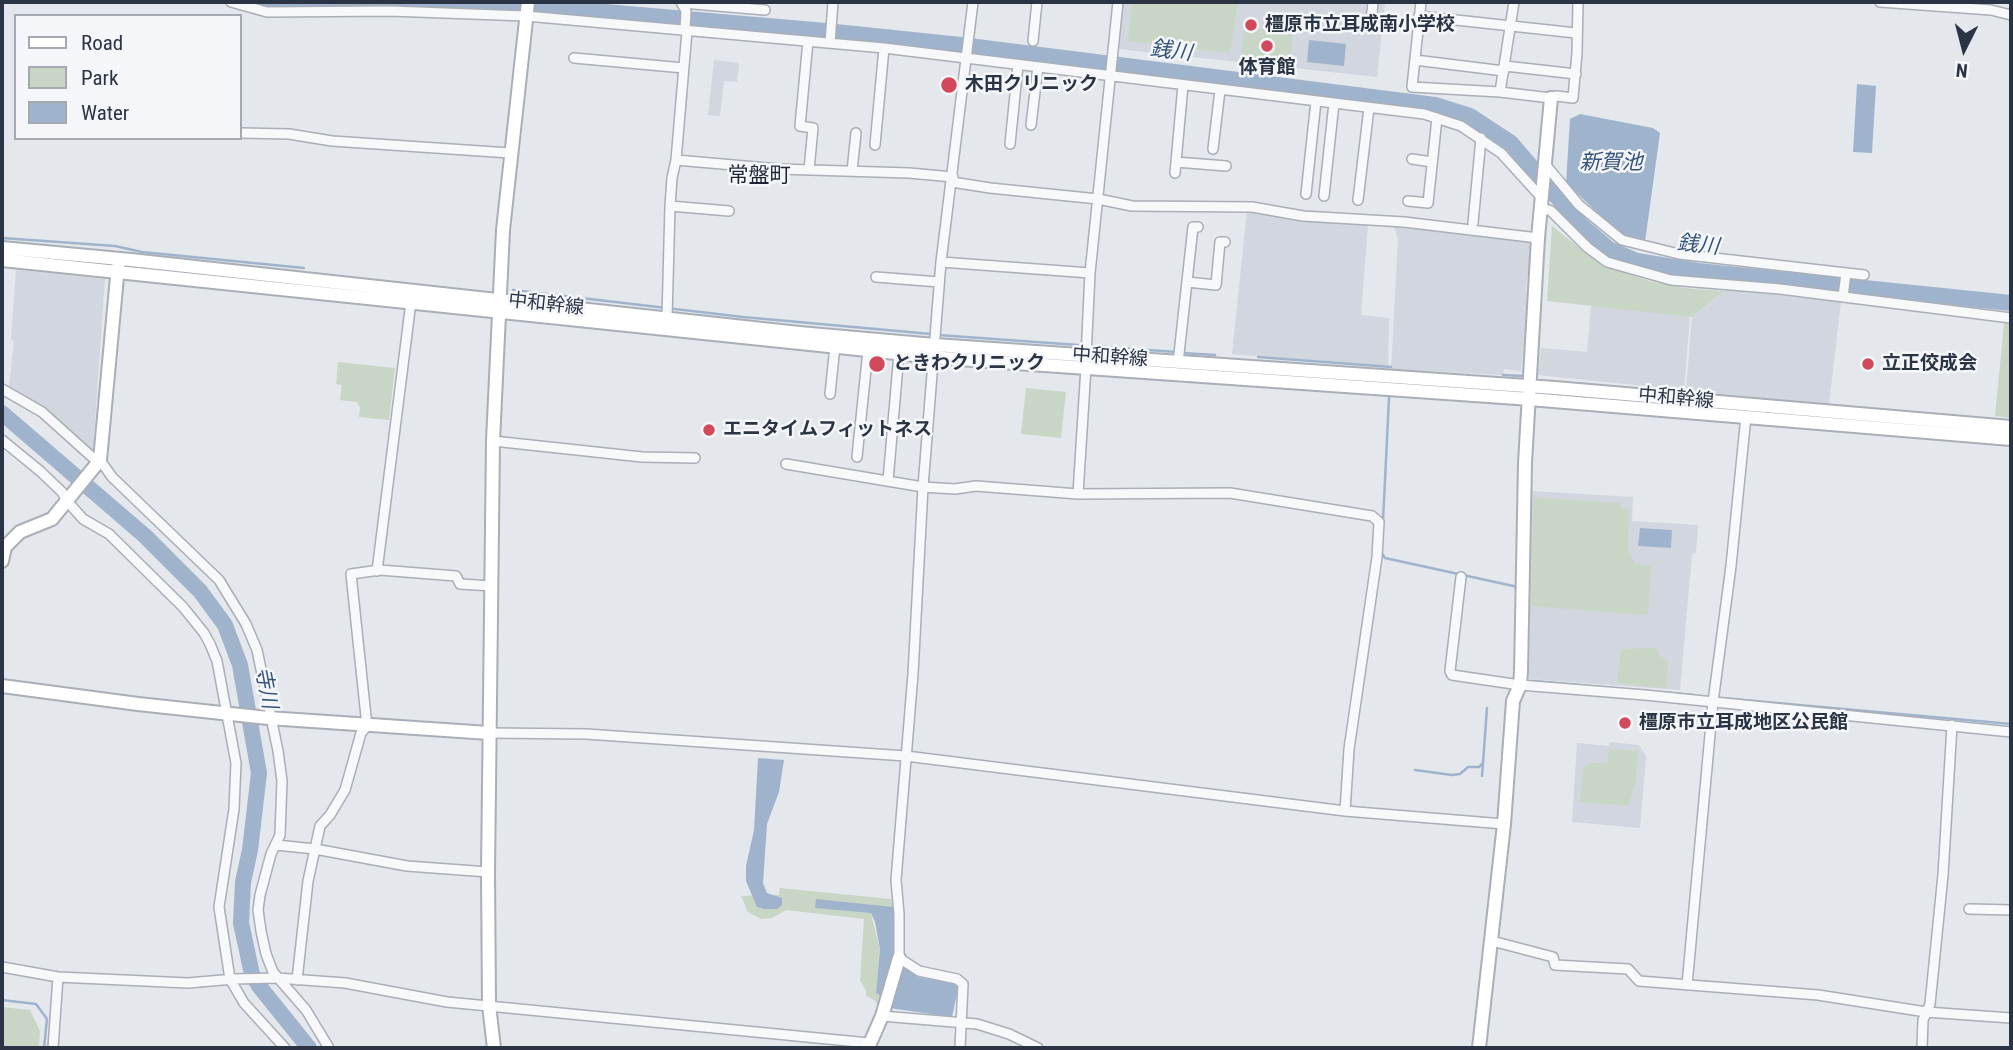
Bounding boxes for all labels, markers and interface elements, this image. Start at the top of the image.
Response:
legend [14,14,242,140]
place label: 橿原市立耳成南小学校 [1265,14,1455,36]
north arrow [1929,14,1999,84]
marker: 橿原市立耳成南小学校 [1243,17,1259,33]
text: Road [81,31,123,55]
water label: 銭川 [1149,37,1193,67]
marker: 体育館 [1259,38,1275,54]
place label: 体育館 [1239,57,1295,79]
text: N [1955,58,1969,82]
text: Park [81,66,118,90]
place label: 木田クリニック [965,74,1098,96]
marker: 木田クリニック [939,75,959,95]
text: Water [81,101,129,125]
water label: 新賀池 [1580,151,1642,177]
district label: 常盤町 [728,164,790,190]
water label: 銭川 [1676,231,1720,261]
street label: 中和幹線 [507,290,585,320]
street label: 中和幹線 [1071,344,1149,372]
place label: ときわクリニック [893,353,1045,375]
place label: 立正佼成会 [1882,353,1977,375]
marker: ときわクリニック [867,354,887,374]
marker: 立正佼成会 [1860,356,1876,372]
street label: 中和幹線 [1637,384,1715,414]
place label: エニタイムフィットネス [723,419,932,441]
marker: エニタイムフィットネス [701,422,717,438]
water label: 寺川 [249,665,281,711]
place label: 橿原市立耳成地区公民館 [1639,712,1848,734]
marker: 橿原市立耳成地区公民館 [1617,715,1633,731]

